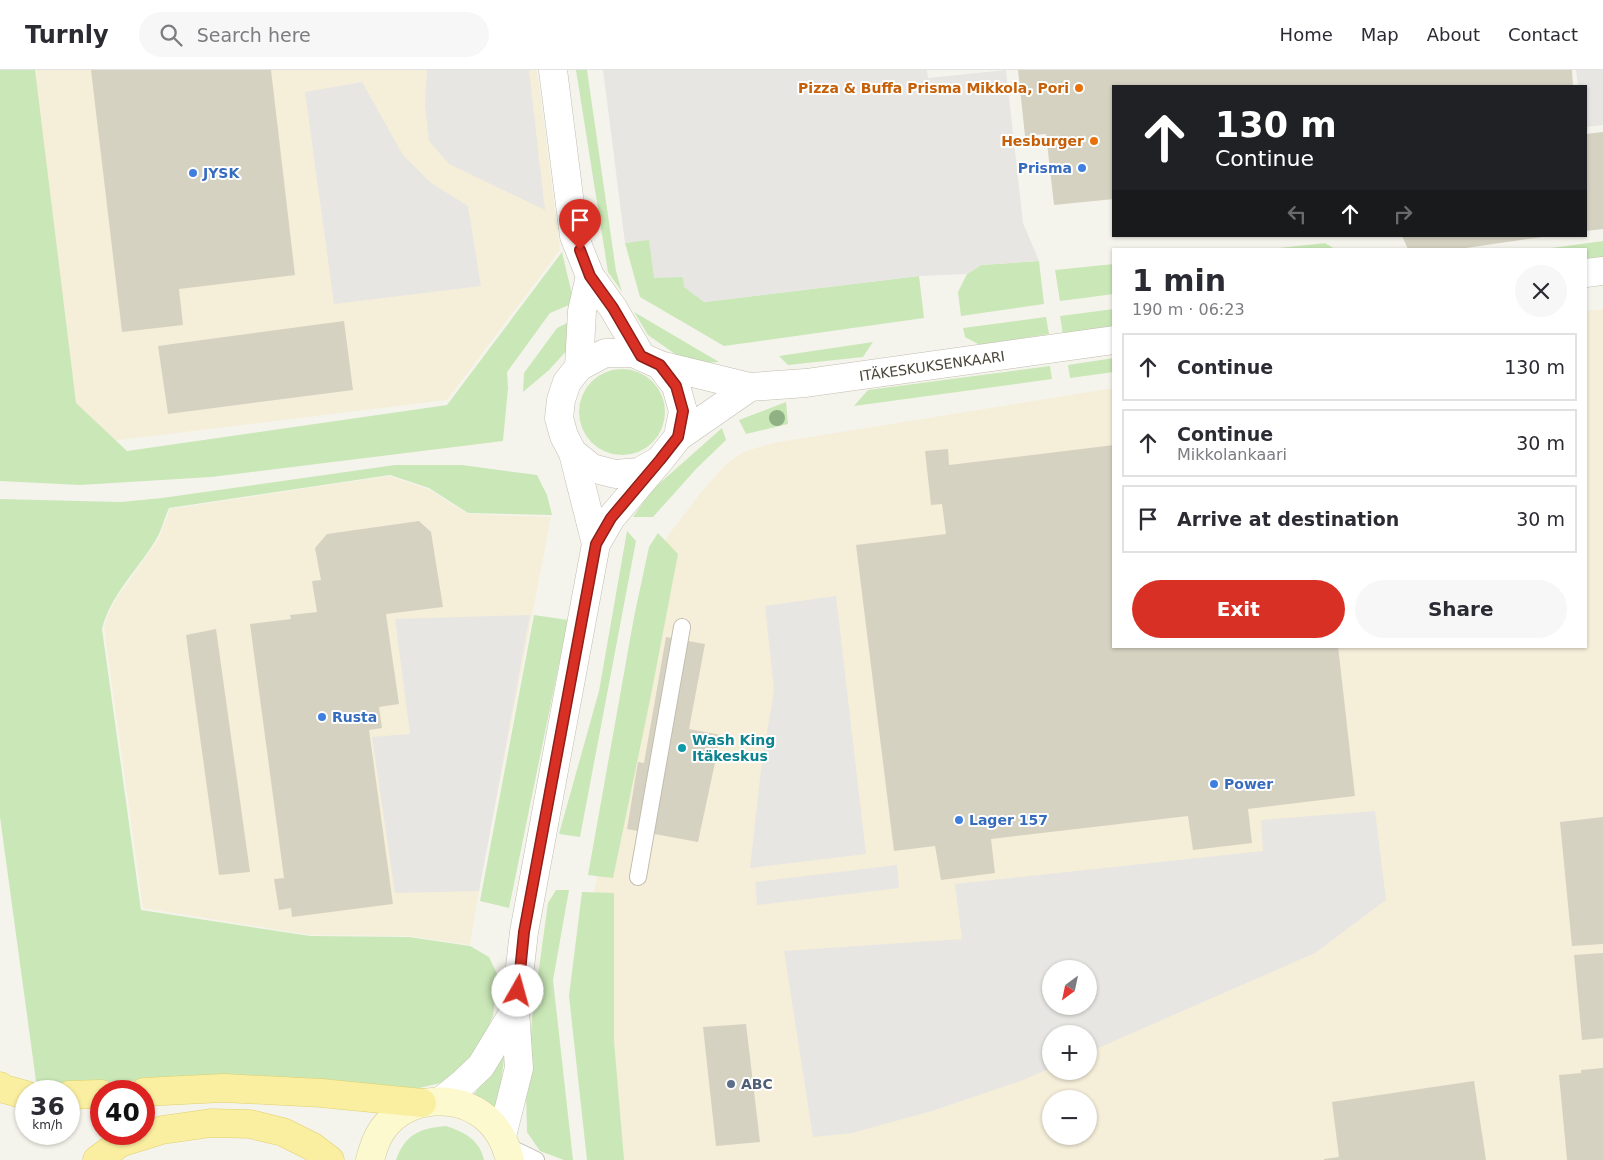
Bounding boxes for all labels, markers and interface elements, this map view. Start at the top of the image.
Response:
search box [139,12,489,57]
text: Turnly [25,21,109,49]
icon: search [157,21,185,49]
text: Search here [197,24,311,46]
text: Home [1280,24,1333,45]
text: Map [1361,24,1399,45]
text: About [1427,24,1480,45]
text: Contact [1508,24,1578,45]
place label: Pizza & Buffa Prisma Mikkola, Pori [798,80,1069,96]
marker: Pizza & Buffa Prisma Mikkola, Pori [1073,82,1085,94]
icon: ahead [1132,105,1197,170]
text: 130 m [1215,105,1337,145]
place label: Hesburger [1001,133,1084,149]
marker: Hesburger [1088,135,1100,147]
text: Continue [1215,146,1314,171]
place label: Prisma [1018,160,1072,176]
marker: Prisma [1076,162,1088,174]
place label: JYSK [202,165,240,181]
marker: JYSK [187,167,199,179]
pin [559,199,601,250]
icon: left [1283,200,1311,228]
icon: ahead [1336,200,1364,228]
icon: right [1389,200,1417,228]
icon: arrive [566,206,594,234]
text: 1 min [1132,263,1226,298]
button: close [1515,265,1567,317]
text: 190 m · 06:23 [1132,300,1245,319]
street label: ITÄKESKUKSENKAARI [858,347,1006,384]
icon: ahead [1134,353,1162,381]
text: Continue [1177,356,1273,378]
text: 130 m [1504,356,1565,378]
text: Continue [1177,423,1273,445]
icon: ahead [1134,429,1162,457]
text: 30 m [1516,432,1565,454]
text: Mikkolankaari [1177,445,1287,464]
icon: arrive [1134,505,1162,533]
text: Arrive at destination [1177,508,1399,530]
text: 30 m [1516,508,1565,530]
button: Exit [1132,580,1345,638]
button: Share [1355,580,1567,638]
place label: Rusta [332,709,377,725]
marker: Rusta [316,711,328,723]
place label: Wash King Itäkeskus [692,732,775,764]
marker: Wash King Itäkeskus [676,742,688,754]
place label: Power [1224,776,1273,792]
marker: Power [1208,778,1220,790]
place label: Lager 157 [969,812,1048,828]
marker: Lager 157 [953,814,965,826]
north arrow [1042,960,1098,1015]
map controls [1042,960,1097,1145]
position arrow [491,964,543,1016]
button: + [1042,1025,1097,1080]
place label: ABC [741,1076,773,1092]
marker: ABC [725,1078,737,1090]
speed limit sign: 40 [90,1080,155,1145]
button: − [1042,1090,1097,1145]
text: 36 [30,1092,65,1121]
text: km/h [32,1118,63,1132]

